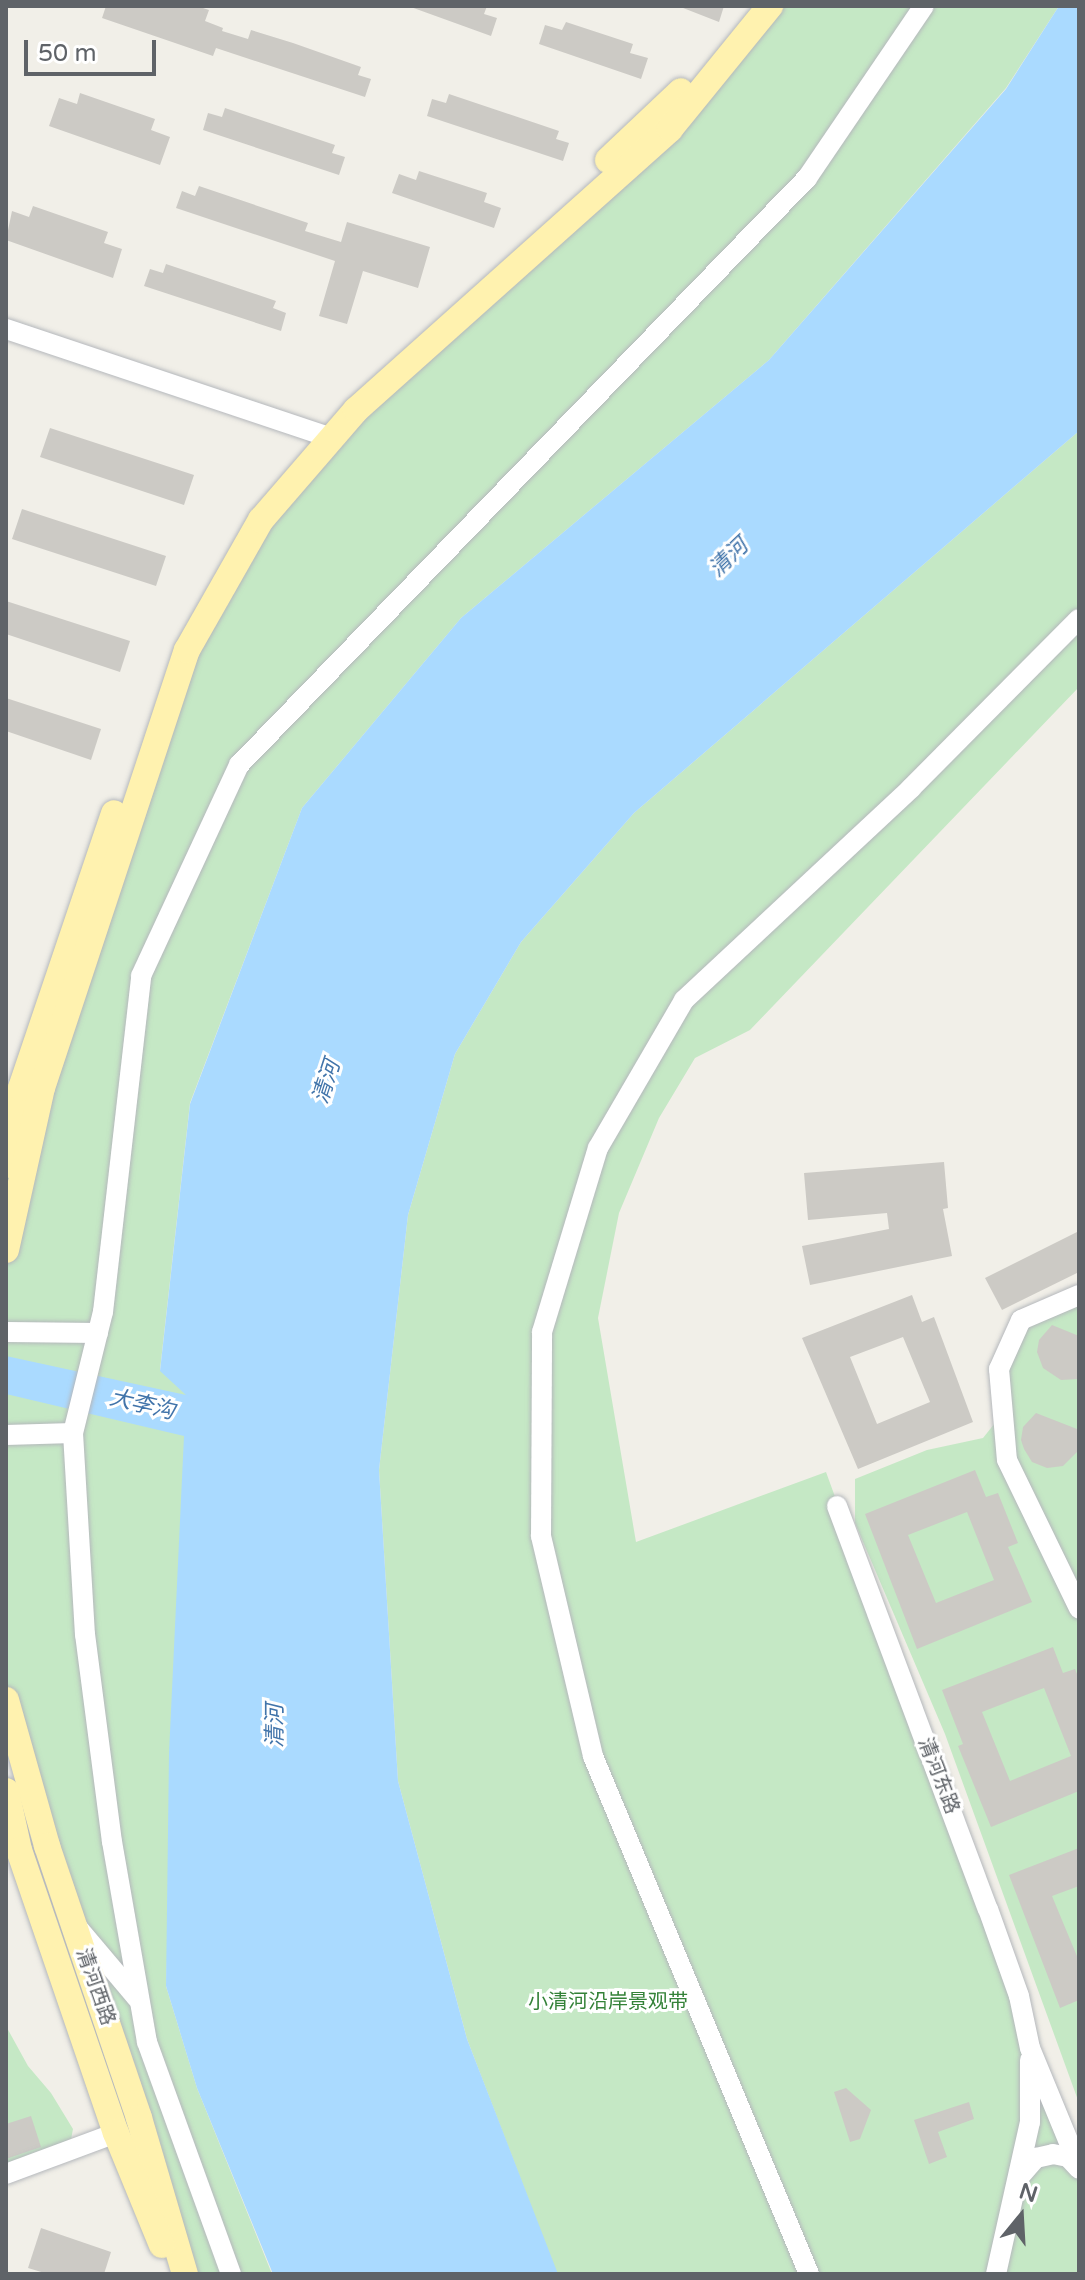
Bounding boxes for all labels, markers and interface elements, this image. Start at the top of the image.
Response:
scale bar [28,24,160,74]
text: 50 m [38,39,96,68]
water label: 清河 [704,533,754,583]
water label: 清河 [308,1057,346,1107]
water label: 大李沟 [107,1385,177,1425]
water label: 清河 [263,1704,289,1748]
street label: 清河东路 [912,1734,964,1818]
street label: 清河西路 [71,1945,119,2029]
park label: 小清河沿岸景观带 [528,1990,688,2014]
north arrow [981,2176,1061,2256]
text: N [1016,2178,1041,2208]

